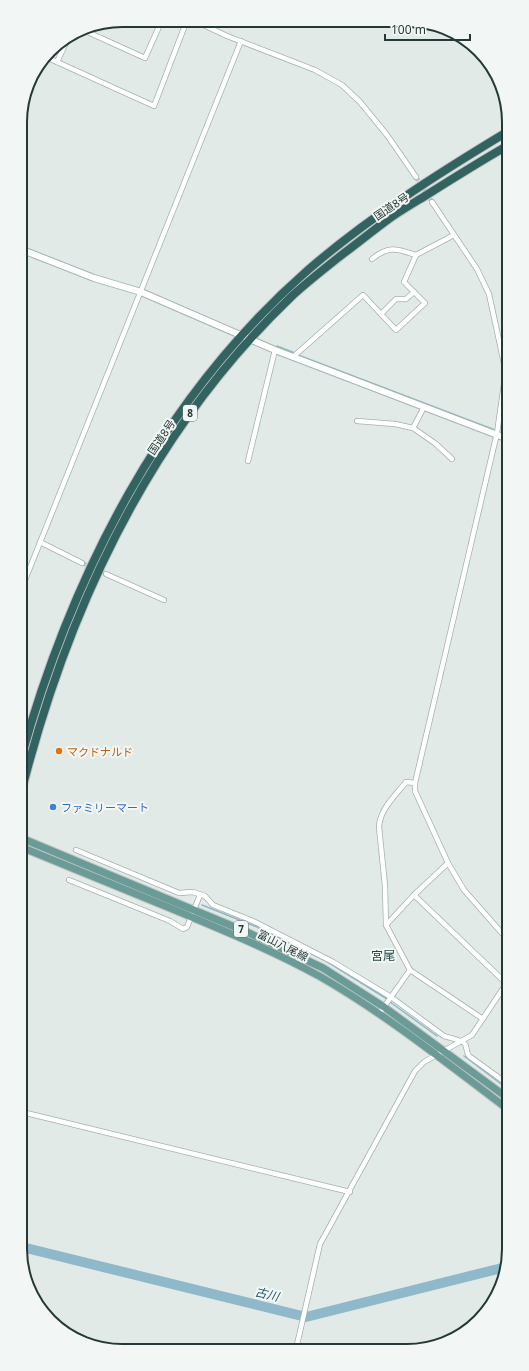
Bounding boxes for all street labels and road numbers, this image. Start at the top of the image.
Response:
street label: 国道8号 [371,189,411,223]
road number: 8 [183,405,197,421]
street label: 国道8号 [144,417,178,457]
road number: 7 [234,921,248,937]
street label: 富山八尾線 [255,926,311,964]

